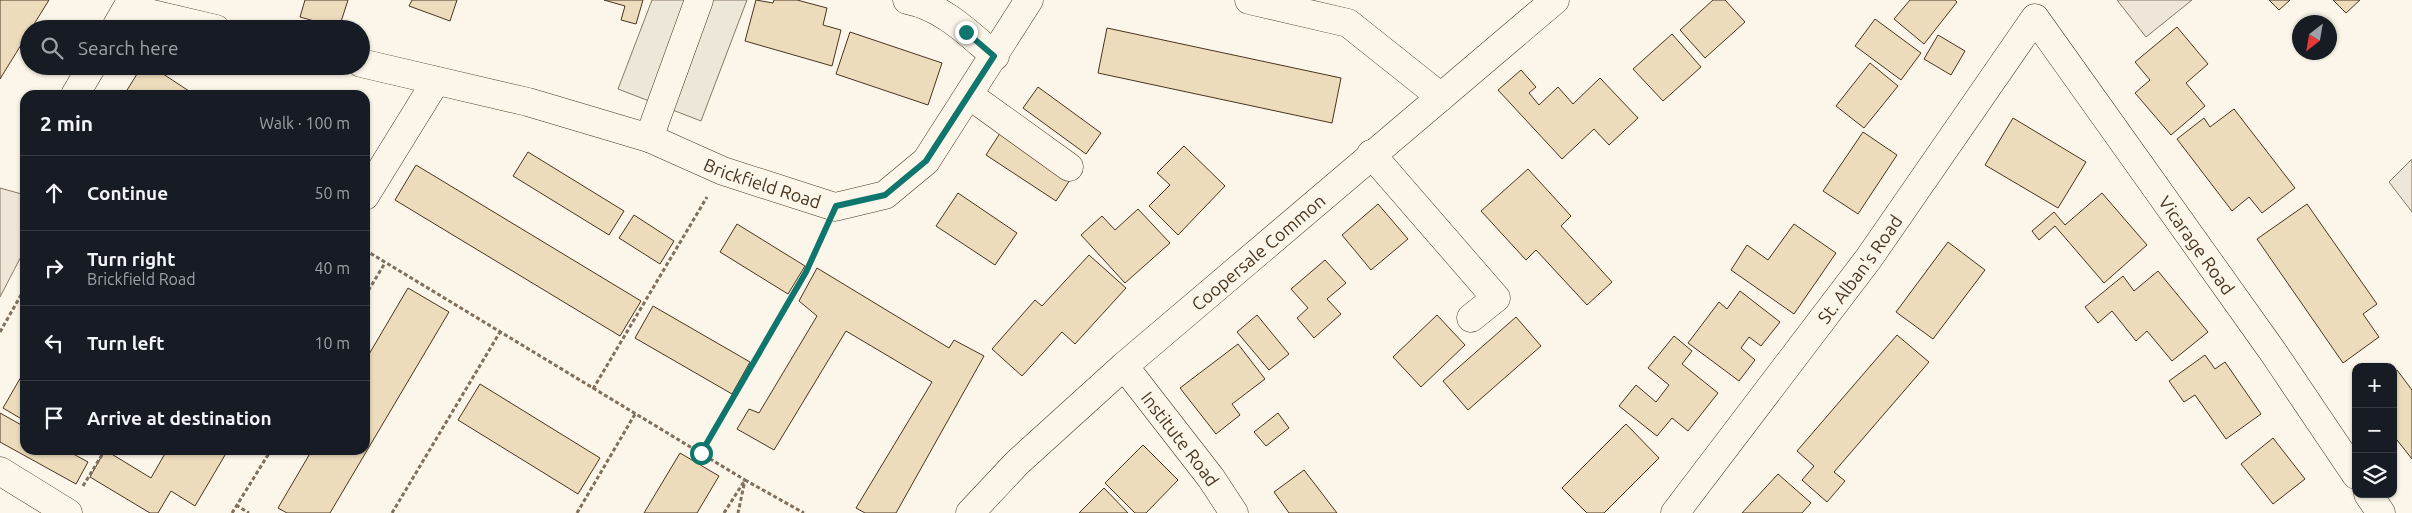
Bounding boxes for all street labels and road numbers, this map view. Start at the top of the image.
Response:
street label: Brickfield Road [701,154,823,212]
street label: Coopersale Common [1187,190,1329,314]
street label: Vicarage Road [2155,192,2239,298]
street label: St. Alban's Road [1813,211,1906,327]
street label: Institute Road [1138,387,1223,490]

